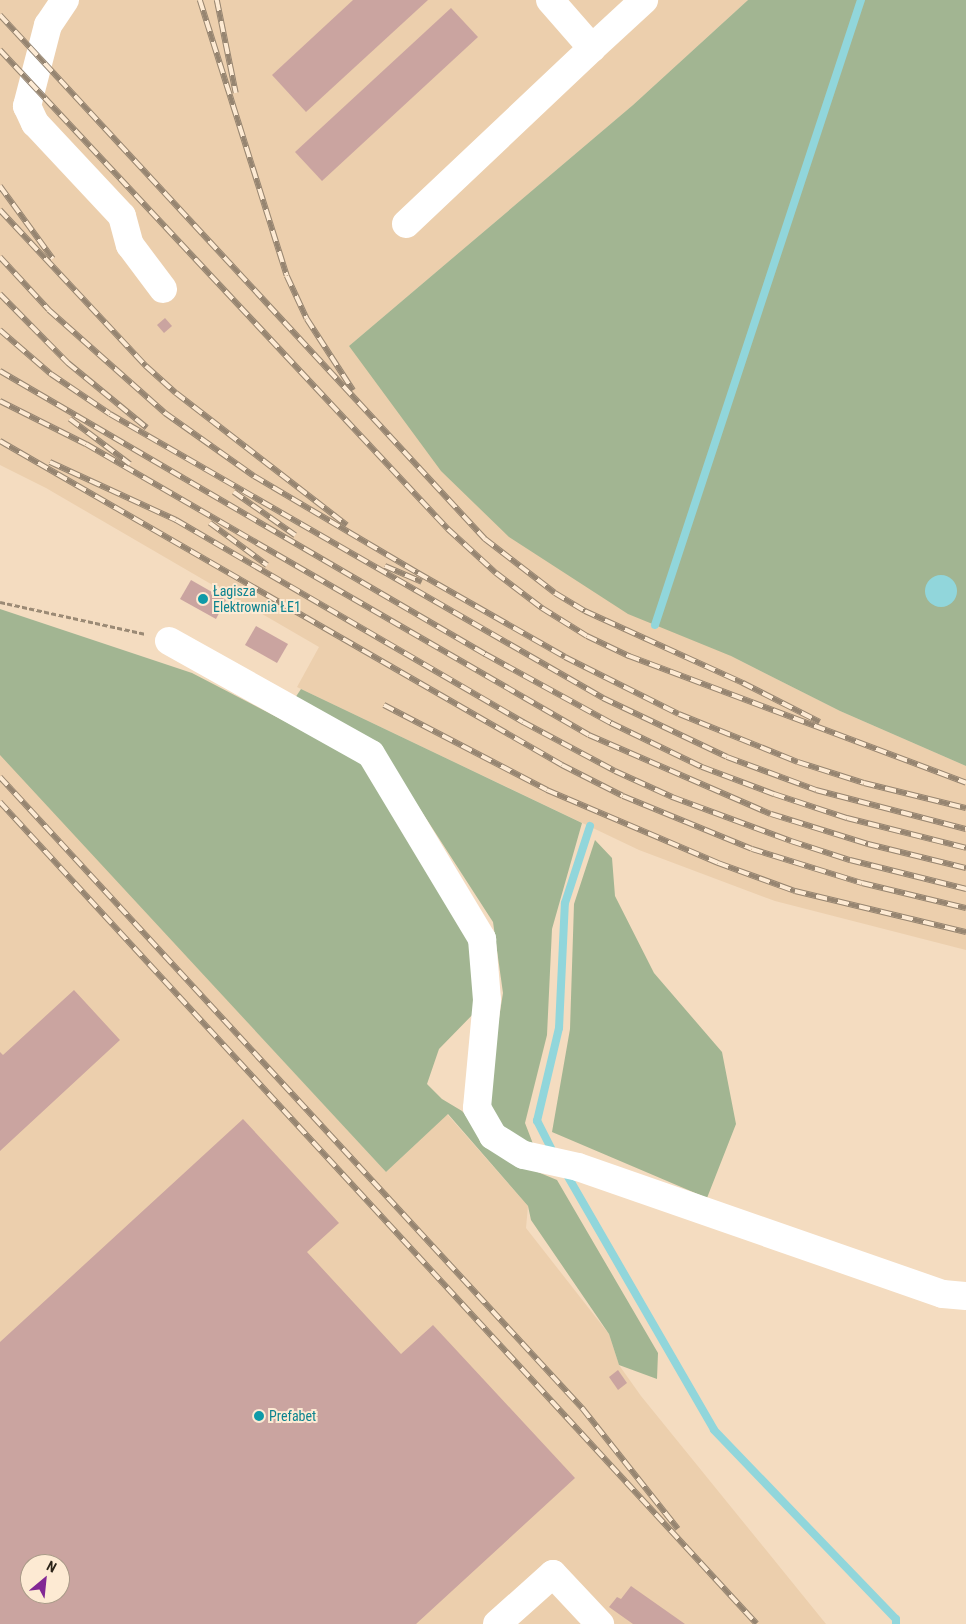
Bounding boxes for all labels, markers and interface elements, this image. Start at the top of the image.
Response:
place label: Łagisza Elektrownia ŁE1 [213,583,301,616]
marker: Łagisza Elektrownia ŁE1 [197,593,209,605]
place label: Prefabet [269,1408,316,1424]
marker: Prefabet [253,1410,265,1422]
north arrow [20,1554,70,1604]
text: N [44,1558,59,1576]

